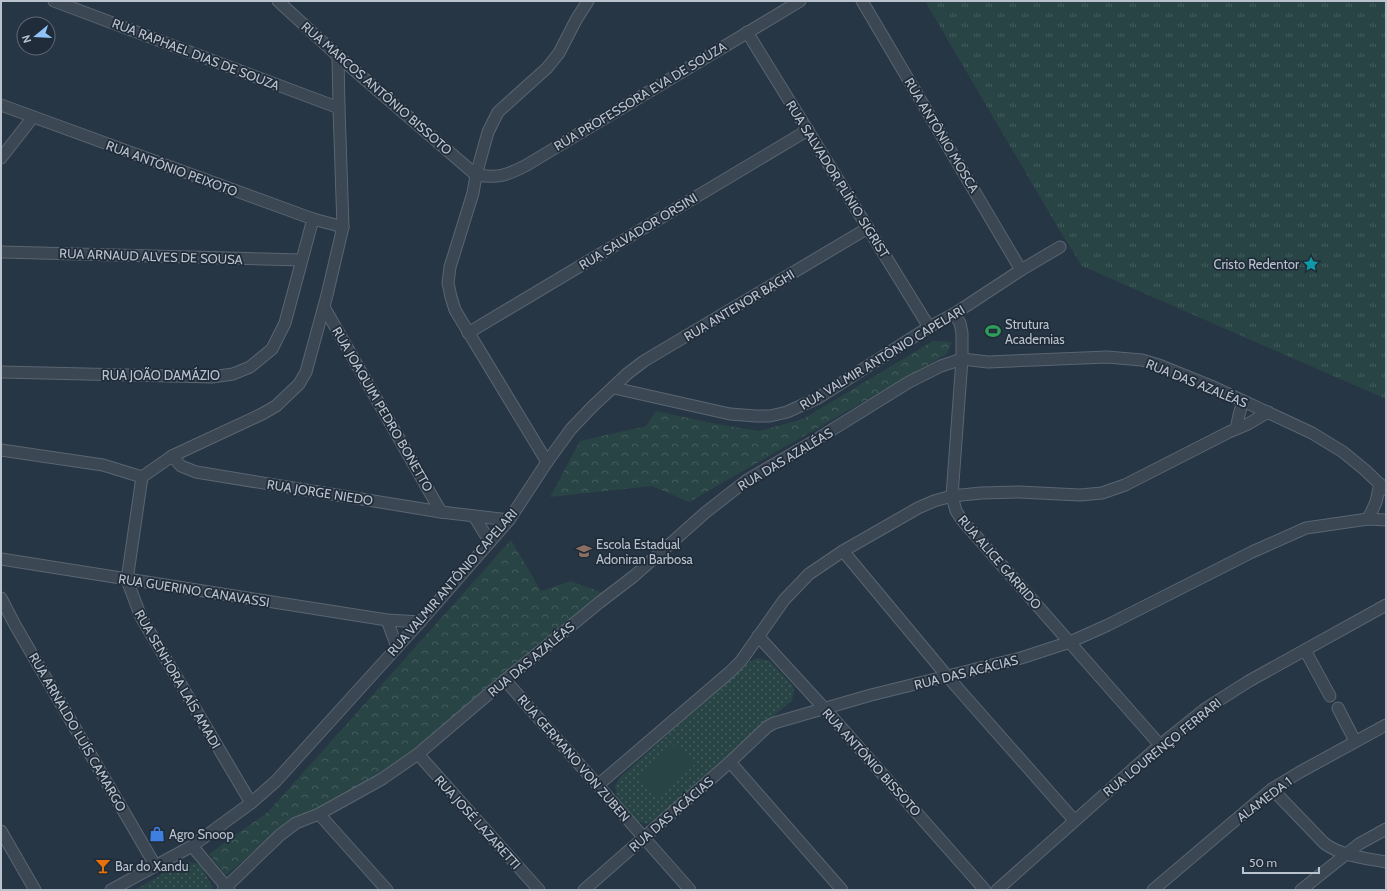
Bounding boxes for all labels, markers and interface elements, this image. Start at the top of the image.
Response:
street label: RUA RAPHAEL DIAS DE SOUZA [110,15,282,93]
north arrow [16,16,56,56]
street label: RUA MARCOS ANTÔNIO BISSOTO [298,18,456,158]
text: N [19,33,34,45]
street label: RUA PROFESSORA EVA DE SOUZA [551,38,729,154]
street label: RUA ANTÔNIO MOSCA [901,75,983,195]
street label: RUA SALVADOR PLÍNIO SIGRIST [783,97,894,261]
street label: RUA ANTÔNIO PEIXOTO [104,137,240,199]
street label: RUA SALVADOR ORSINI [576,189,700,273]
street label: RUA ARNAUD ALVES DE SOUSA [59,245,243,267]
place icon: Cristo Redentor [1302,255,1320,273]
place label: Cristo Redentor [1214,256,1300,272]
street label: RUA ANTENOR BAGHI [681,266,797,344]
street label: RUA VALMIR ANTÔNIO CAPELARI [796,301,968,413]
place label: Strutura Academias [1005,316,1065,347]
sports icon: Strutura Academias [984,322,1002,340]
street label: RUA JOAQUIM PEDRO BONETTO [329,324,437,494]
street label: RUA DAS AZALÉAS [1144,354,1251,411]
street label: RUA JOÃO DAMÁZIO [102,366,220,383]
street label: RUA DAS AZALÉAS [734,423,836,494]
street label: RUA JORGE NIEDO [266,476,374,508]
street label: RUA VALMIR ANTÔNIO CAPELARI [384,505,520,659]
street label: RUA ALICE GARRIDO [955,512,1045,612]
place label: Escola Estadual Adoniran Barbosa [596,536,694,567]
school or university icon: Escola Estadual Adoniran Barbosa [575,542,593,560]
street label: RUA GUERINO CANAVASSI [117,570,271,610]
street label: RUA SENHORA LAÍS AMADI [132,606,225,751]
street label: RUA DAS AZALÉAS [484,617,578,700]
street label: RUA ARNALDO LUÍS CAMARGO [26,649,131,814]
street label: RUA DAS ACÁCIAS [912,650,1020,693]
street label: RUA GERMANO VON ZUBEN [515,691,633,825]
street label: RUA LOURENÇO FERRARI [1100,694,1224,800]
street label: RUA ANTÔNIO BISSOTO [819,705,925,819]
street label: RUA JOSÉ LAZARETTI [432,771,525,872]
street label: RUA DAS ACÁCIAS [625,772,717,855]
street label: ALAMEDA 1 [1233,773,1295,825]
shop icon: Agro Snoop [148,825,166,843]
place label: Agro Snoop [169,826,234,842]
scale bar [1243,849,1319,875]
text: 50 m [1249,855,1277,870]
bar icon: Bar do Xandu [94,857,112,875]
place label: Bar do Xandu [115,858,189,874]

